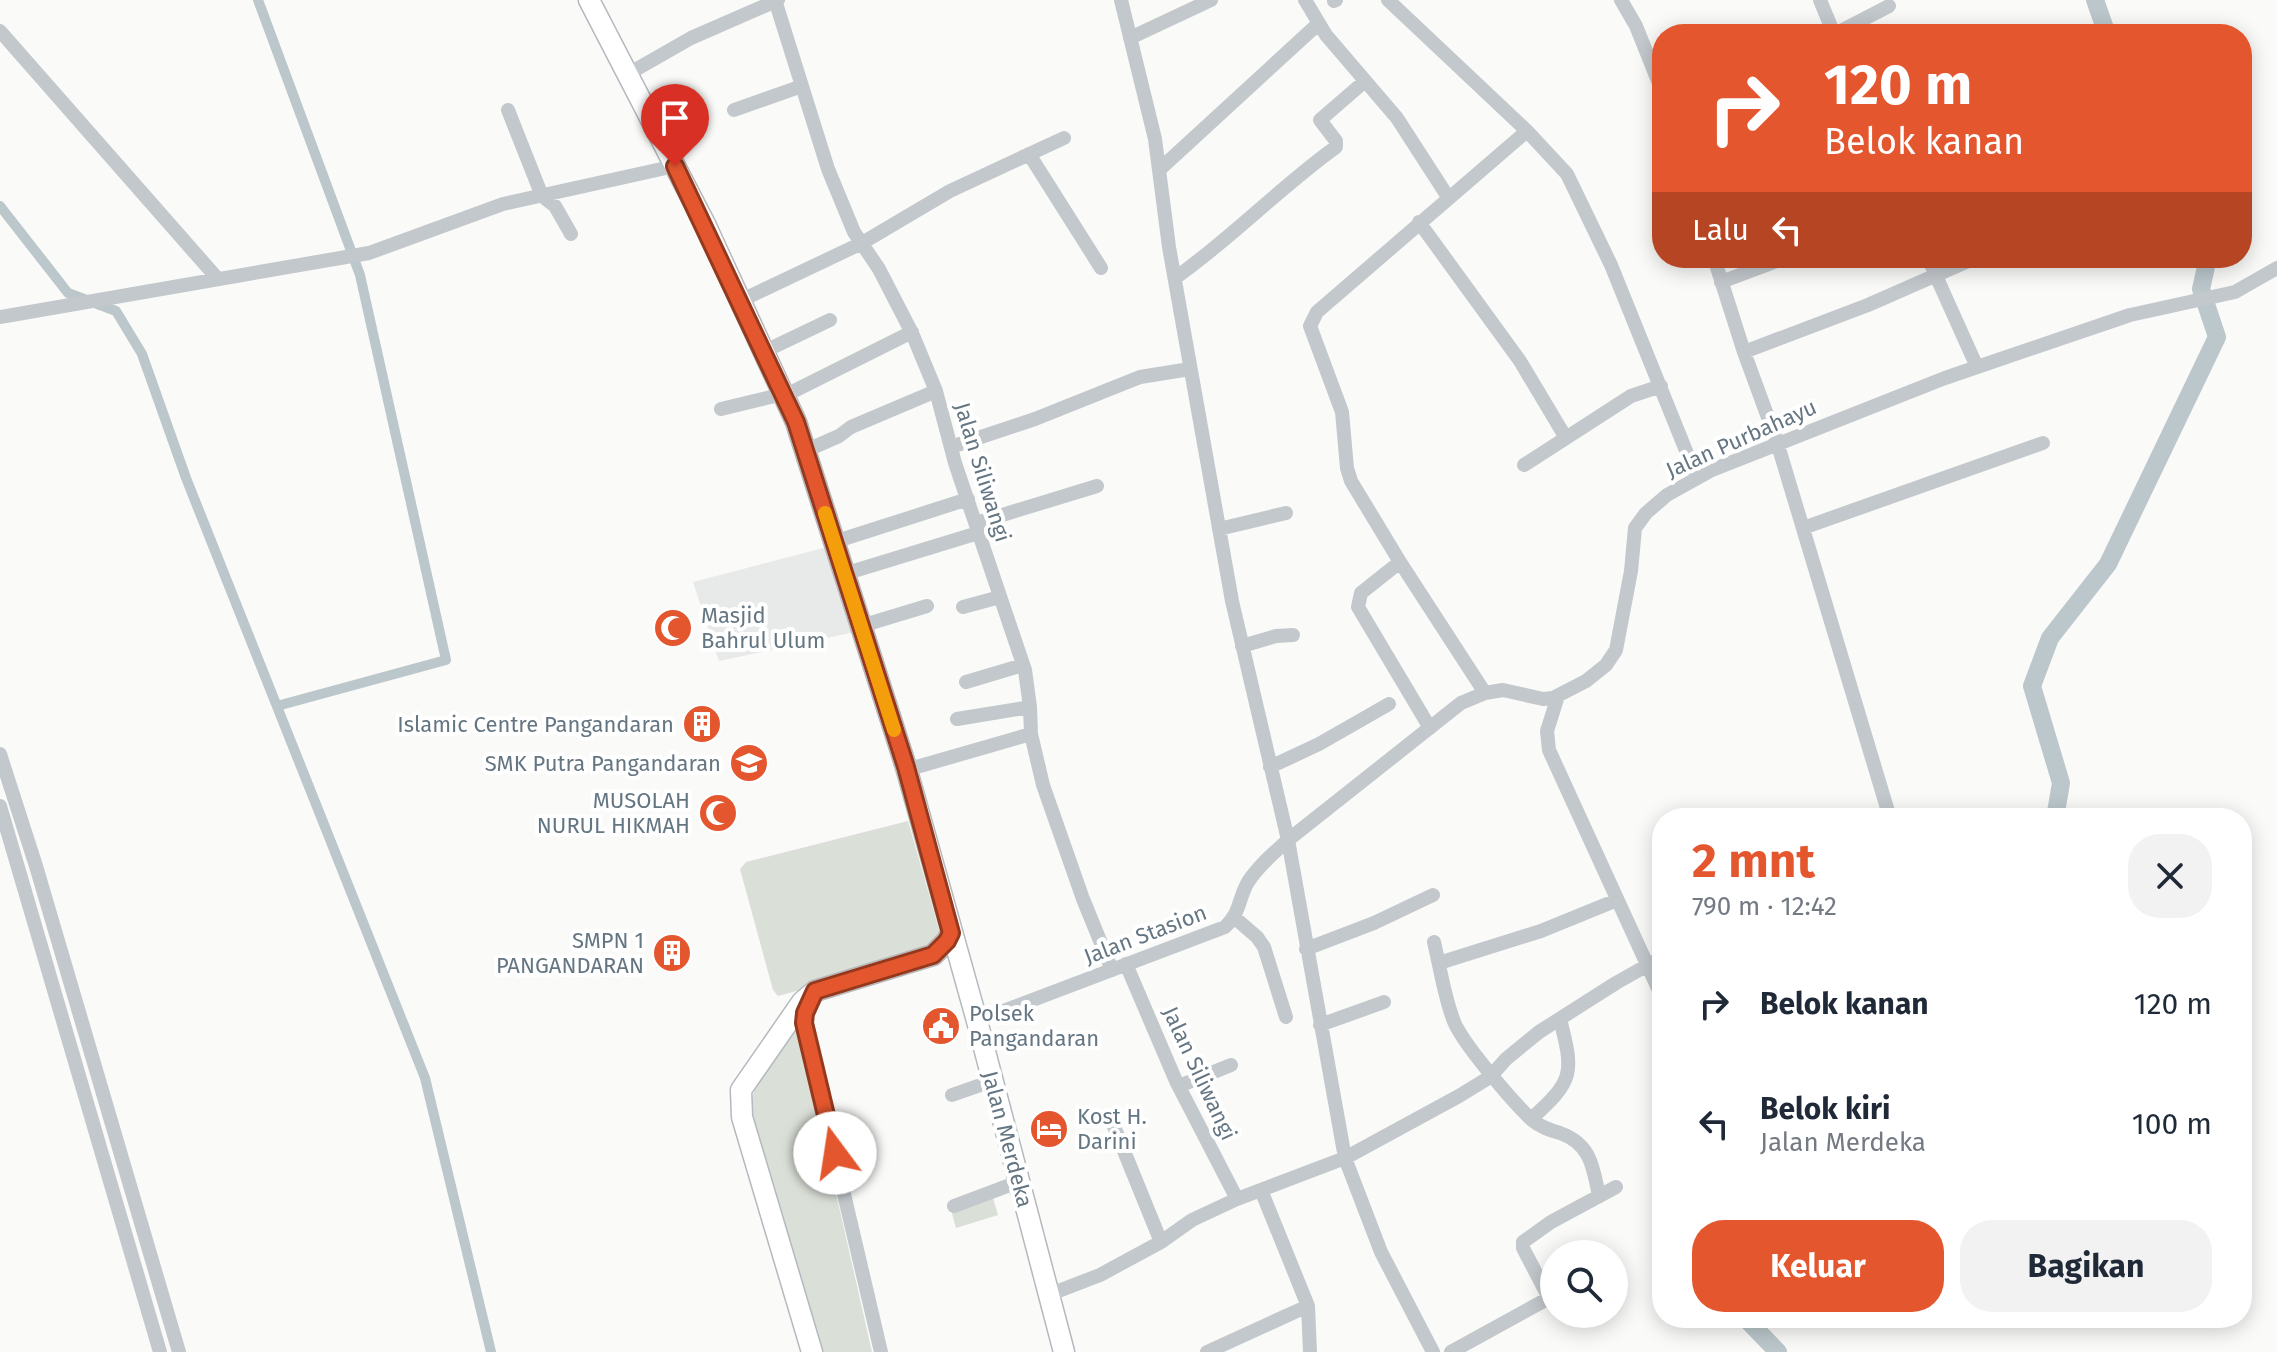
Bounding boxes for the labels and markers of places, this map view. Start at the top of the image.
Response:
pin [641,84,709,166]
place label: Masjid Bahrul Ulum [701,602,825,654]
mosque icon: Masjid Bahrul Ulum [652,607,694,649]
building icon: Islamic Centre Pangandaran [681,703,723,745]
place label: Islamic Centre Pangandaran [397,711,674,738]
school or university icon: SMK Putra Pangandaran [728,742,770,784]
place label: SMK Putra Pangandaran [485,750,721,777]
place label: MUSOLAH NURUL HIKMAH [537,787,690,839]
mosque icon: MUSOLAH NURUL HIKMAH [697,792,739,834]
place label: SMPN 1 PANGANDARAN [496,927,644,979]
building icon: SMPN 1 PANGANDARAN [651,932,693,974]
place label: Polsek Pangandaran [969,1000,1099,1052]
public building icon: Polsek Pangandaran [920,1005,962,1047]
place label: Kost H. Darini [1077,1103,1147,1155]
hotel icon: Kost H. Darini [1028,1108,1070,1150]

